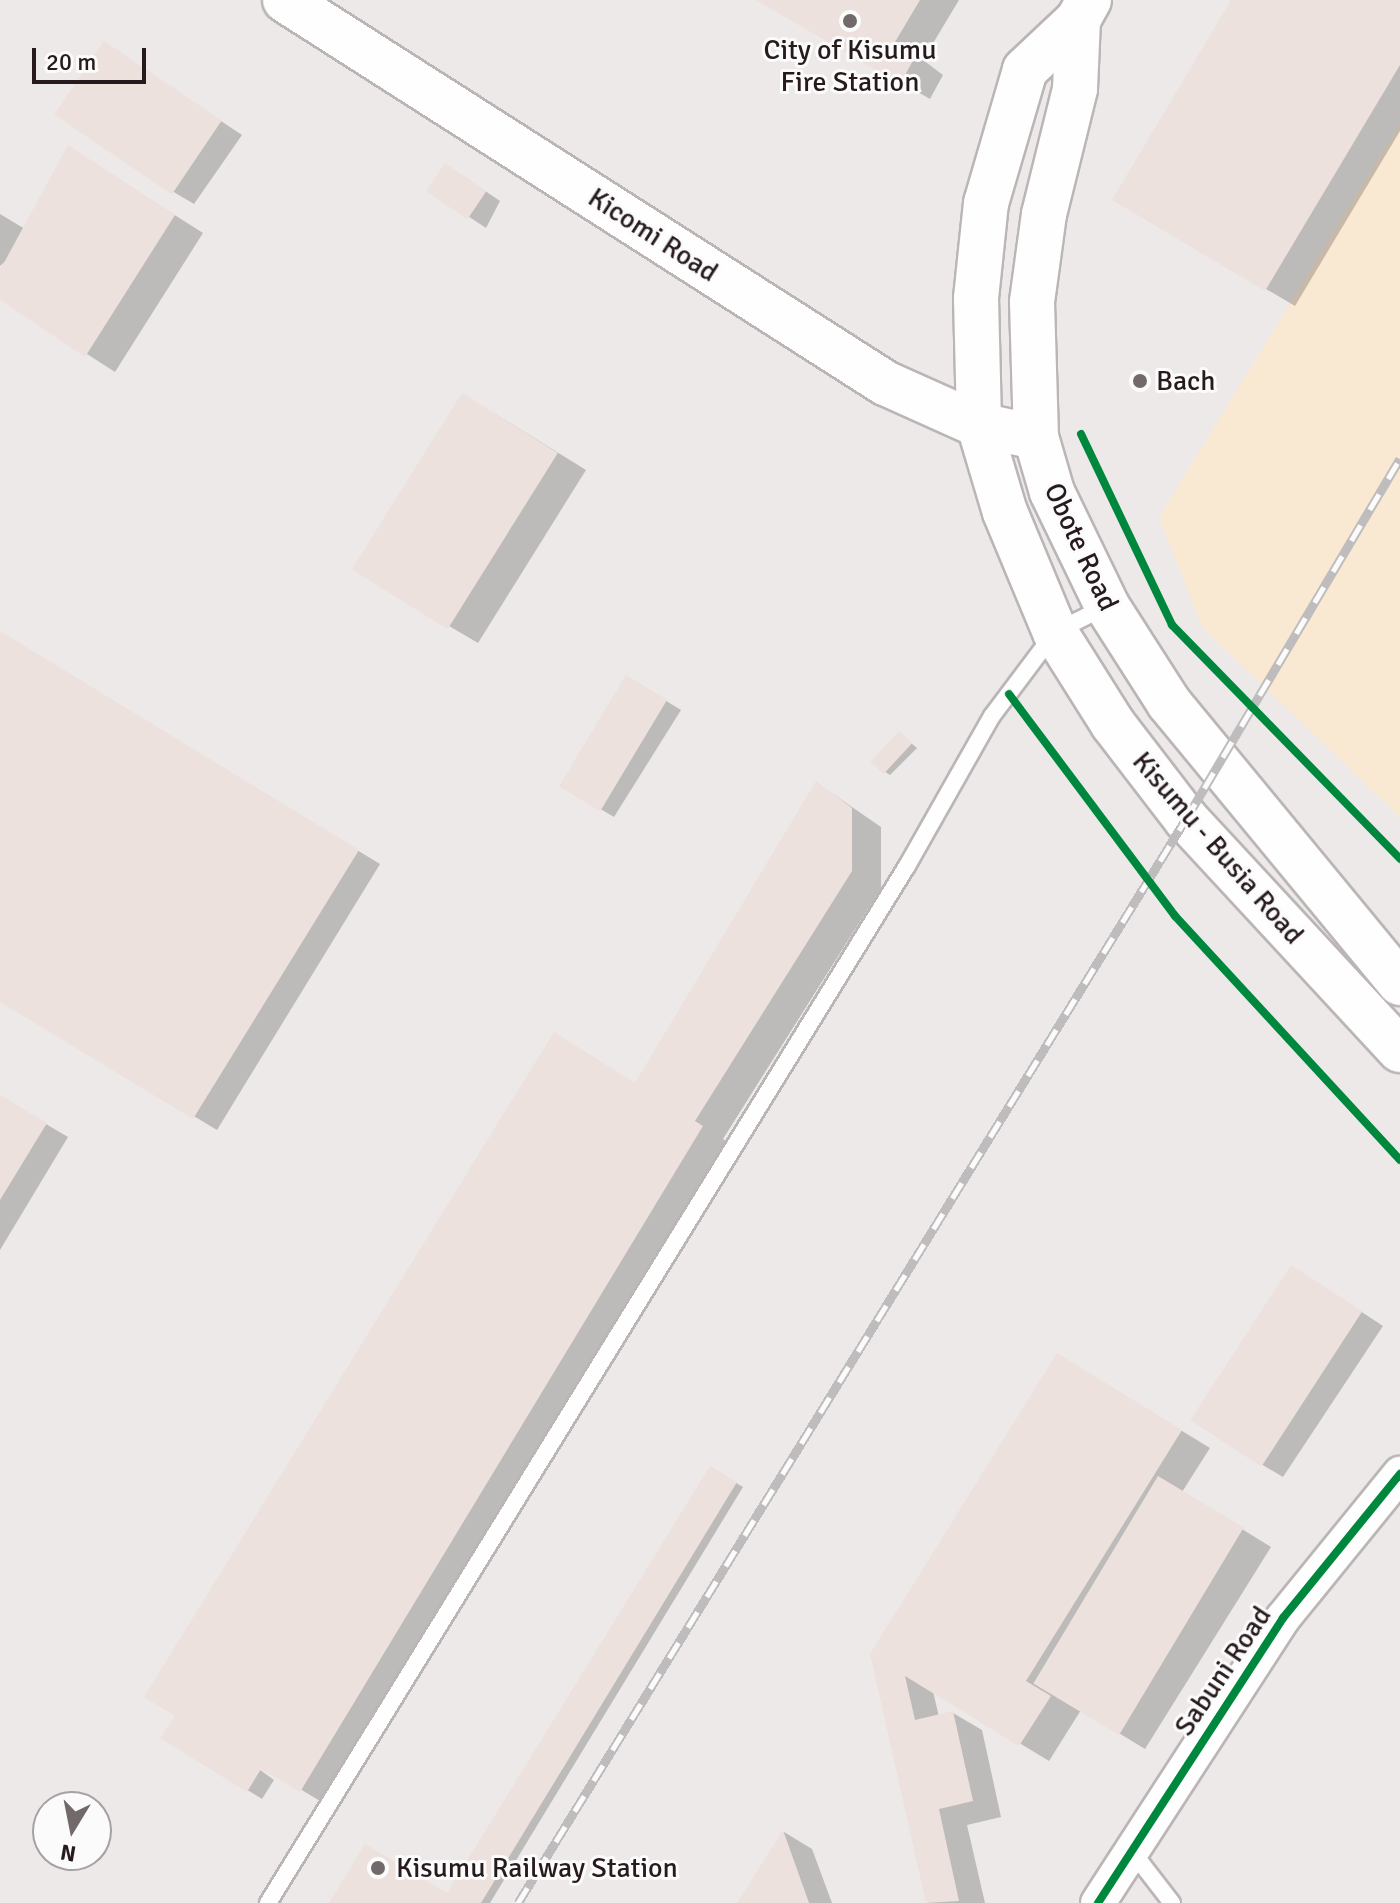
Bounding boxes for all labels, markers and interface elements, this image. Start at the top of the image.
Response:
marker: City of Kisumu Fire Station [841,12,859,30]
scale bar [36,32,150,82]
place label: City of Kisumu Fire Station [764,33,936,99]
text: 20 m [46,47,96,77]
street label: Kicomi Road [582,181,724,289]
place label: Bach [1156,364,1215,398]
marker: Bach [1131,372,1149,390]
street label: Obote Road [1037,478,1125,616]
street label: Kisumu - Busia Road [1125,745,1311,951]
street label: Sabuni Road [1167,1600,1279,1742]
north arrow [32,1791,112,1871]
text: N [58,1839,78,1868]
place label: Kisumu Railway Station [396,1851,678,1885]
marker: Kisumu Railway Station [367,1857,389,1879]

